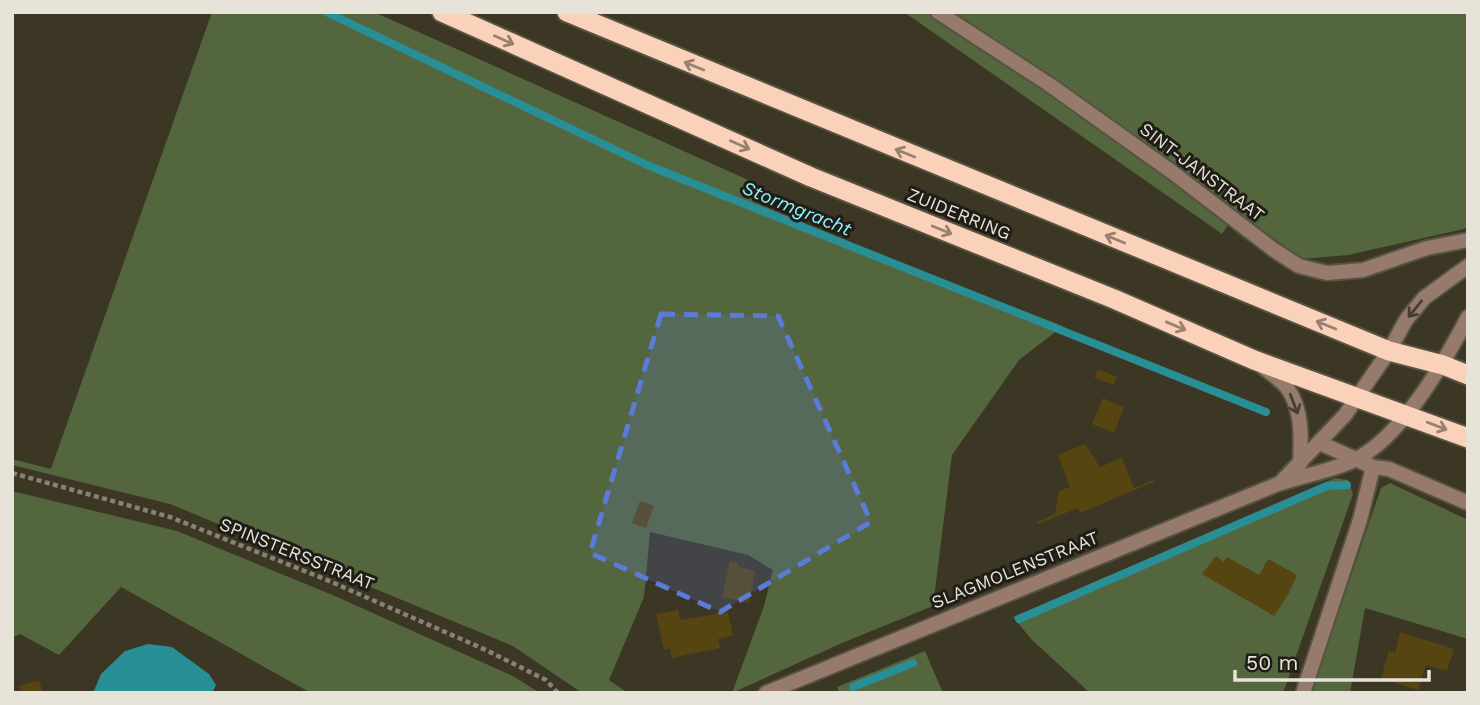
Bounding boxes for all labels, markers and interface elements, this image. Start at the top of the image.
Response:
one-way arrow [493,34,514,47]
one-way arrow [684,59,706,72]
street label: SINT-JANSTRAAT [1136,118,1269,225]
one-way arrow [729,139,751,152]
one-way arrow [895,145,916,158]
water label: Stormgracht [739,176,855,241]
street label: ZUIDERRING [905,183,1014,244]
one-way arrow [931,224,953,237]
one-way arrow [1105,232,1127,245]
one-way arrow [1407,299,1423,317]
one-way arrow [1315,318,1337,331]
one-way arrow [1165,320,1186,333]
one-way arrow [1289,393,1301,414]
one-way arrow [1425,421,1447,433]
street label: SPINSTERSSTRAAT [217,513,378,594]
street label: SLAGMOLENSTRAAT [928,526,1101,613]
scale bar [1235,638,1429,682]
text: 50 m [1246,650,1298,675]

